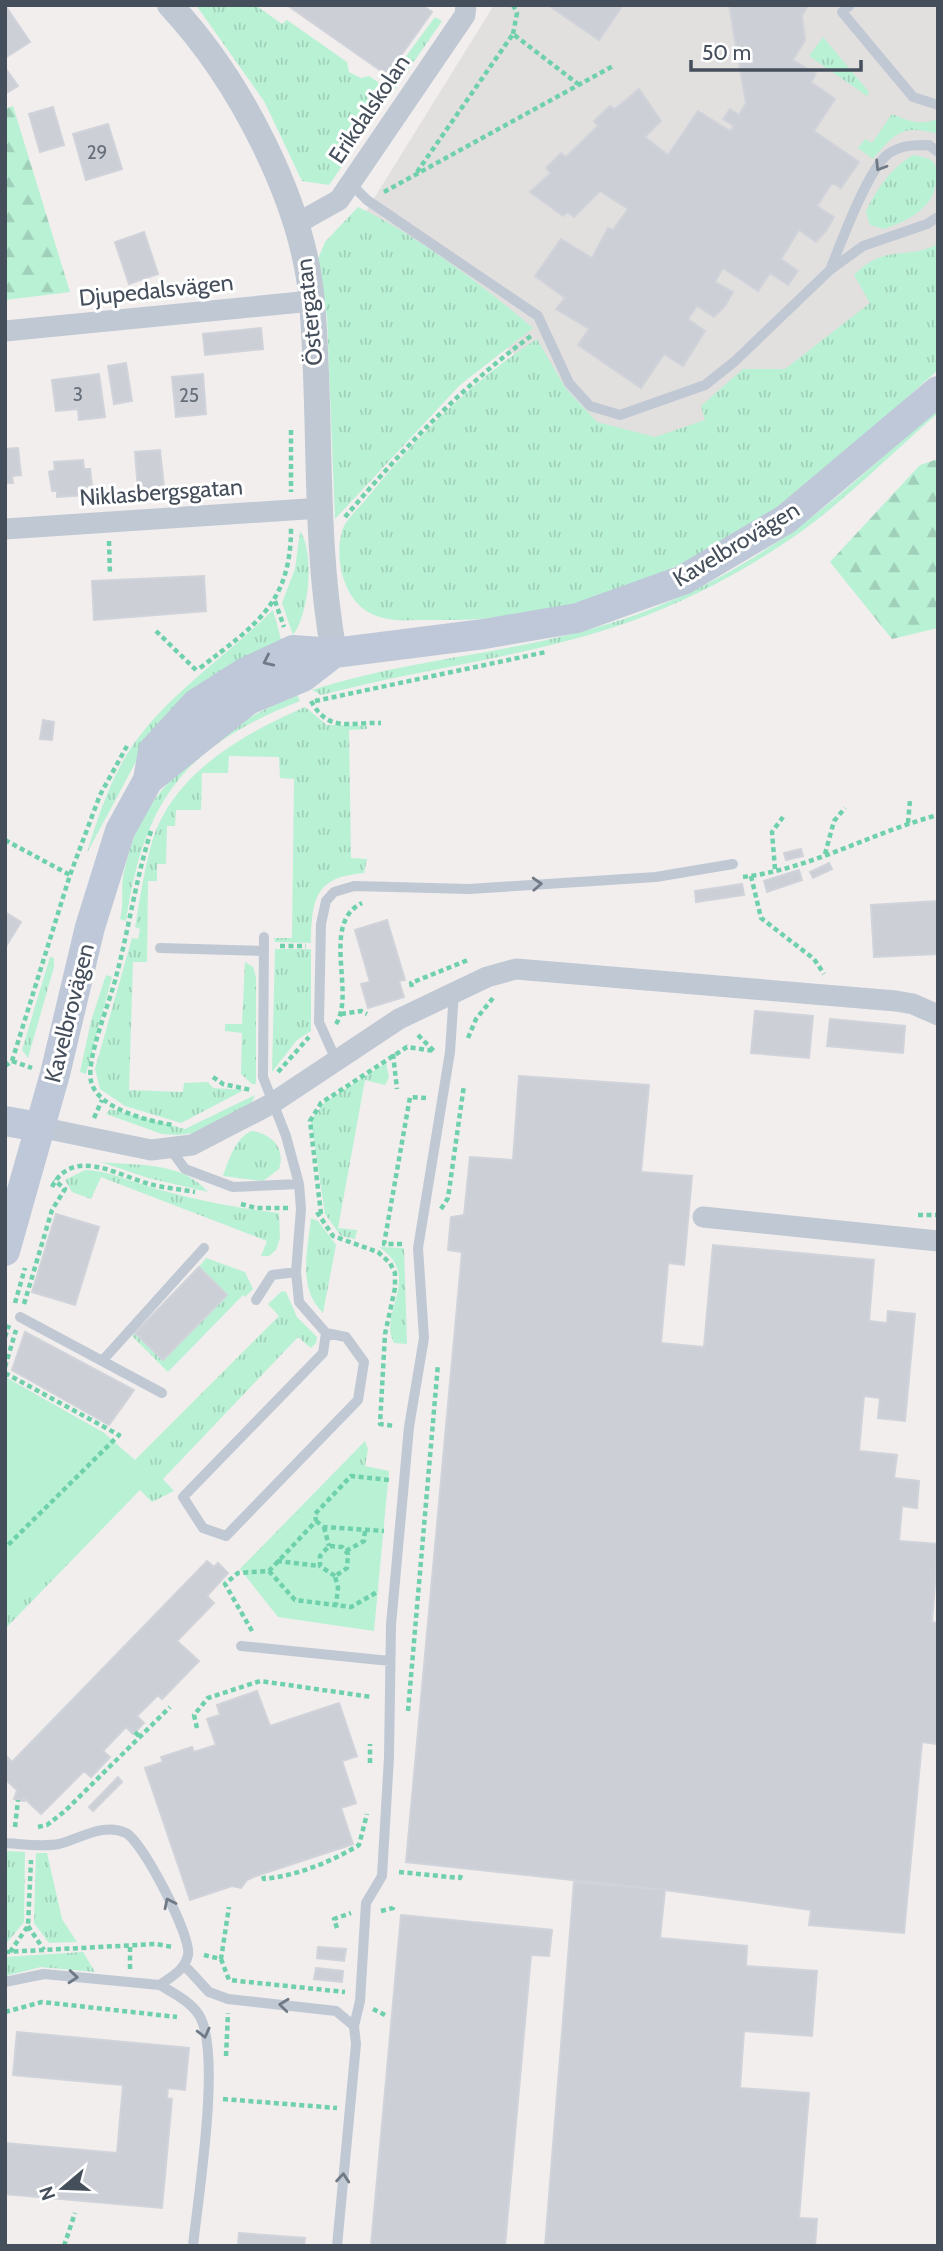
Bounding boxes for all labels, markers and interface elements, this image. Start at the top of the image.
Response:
scale bar [691,28,861,72]
text: 50 m [702,40,751,65]
street label: Erikdalskolan [322,49,416,169]
house number: 29 [87,141,107,164]
one-way arrow [876,158,889,171]
street label: Östergatan [289,257,329,367]
street label: Djupedalsvägen [77,268,235,312]
house number: 3 [73,383,83,406]
house number: 25 [179,384,199,407]
street label: Niklasbergsgatan [78,472,244,512]
street label: Kavelbrovägen [668,495,804,593]
one-way arrow [263,653,276,667]
one-way arrow [532,877,543,892]
street label: Kavelbrovägen [38,941,100,1085]
one-way arrow [164,1898,178,1910]
one-way arrow [67,1969,78,1984]
one-way arrow [279,1998,290,2013]
one-way arrow [196,2027,210,2039]
north arrow [28,2153,98,2223]
one-way arrow [335,2172,350,2183]
text: N [34,2183,60,2203]

